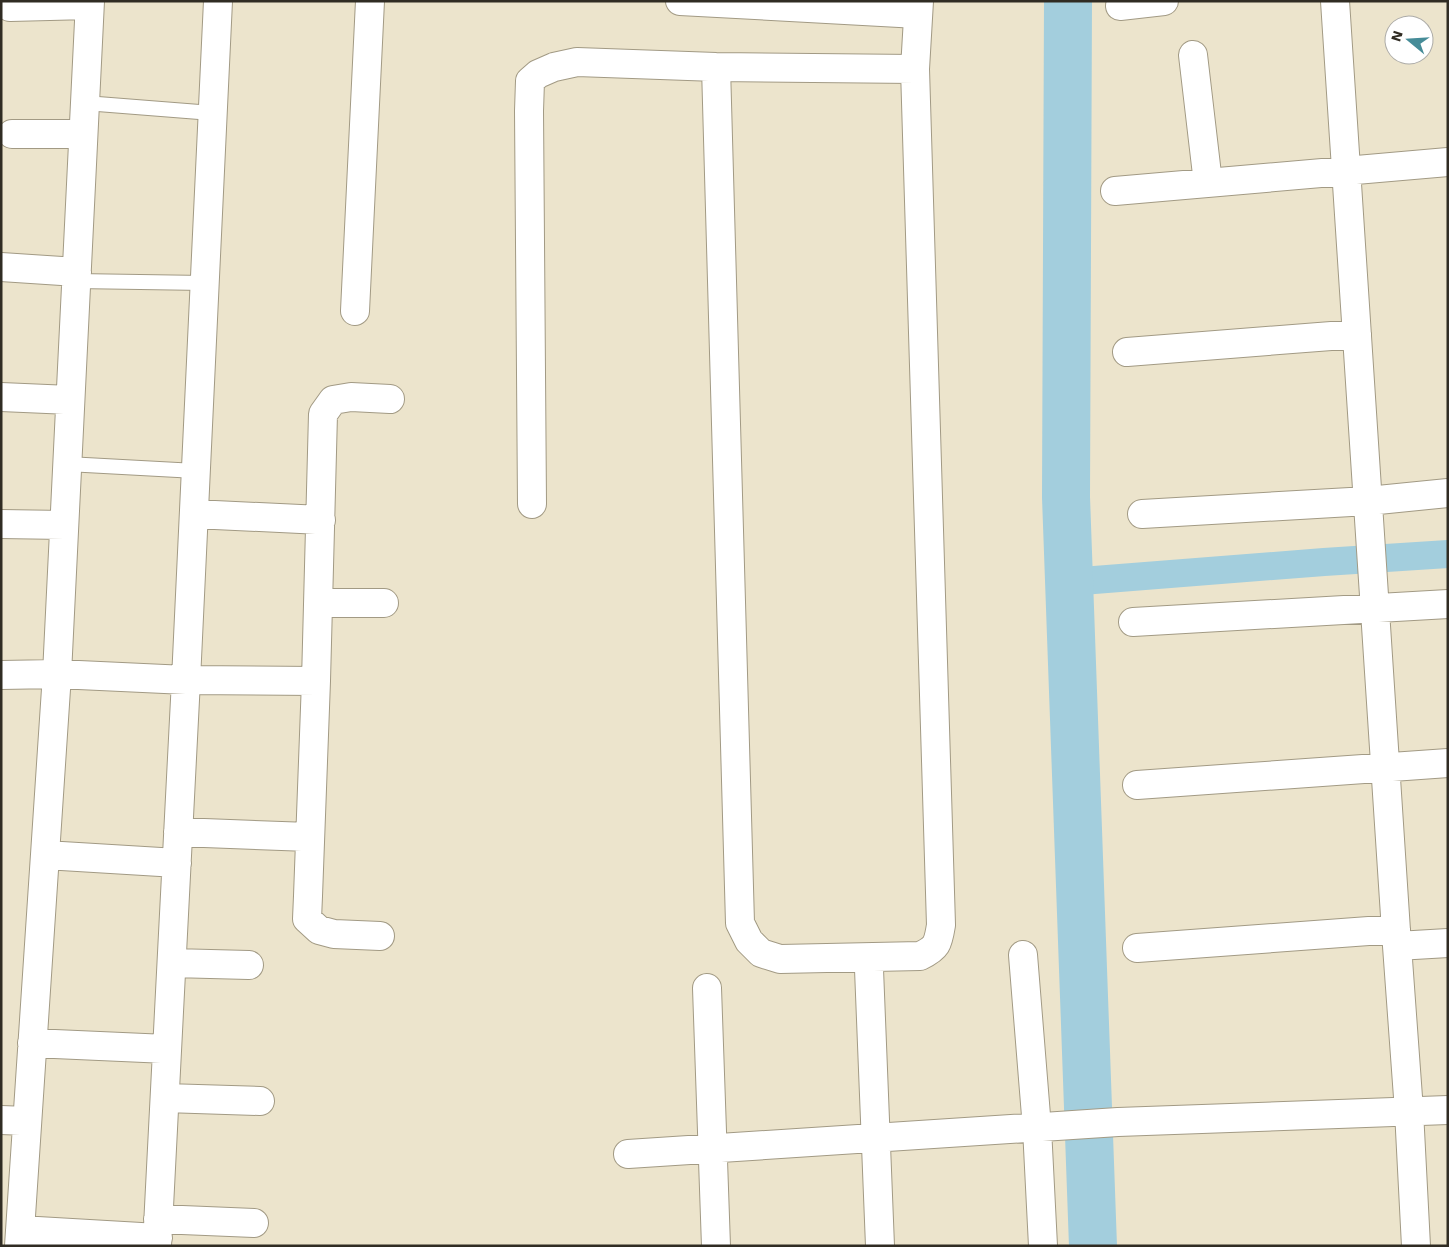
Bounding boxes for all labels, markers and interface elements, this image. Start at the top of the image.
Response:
north arrow [1384,15,1434,65]
text: N [1387,29,1406,43]

